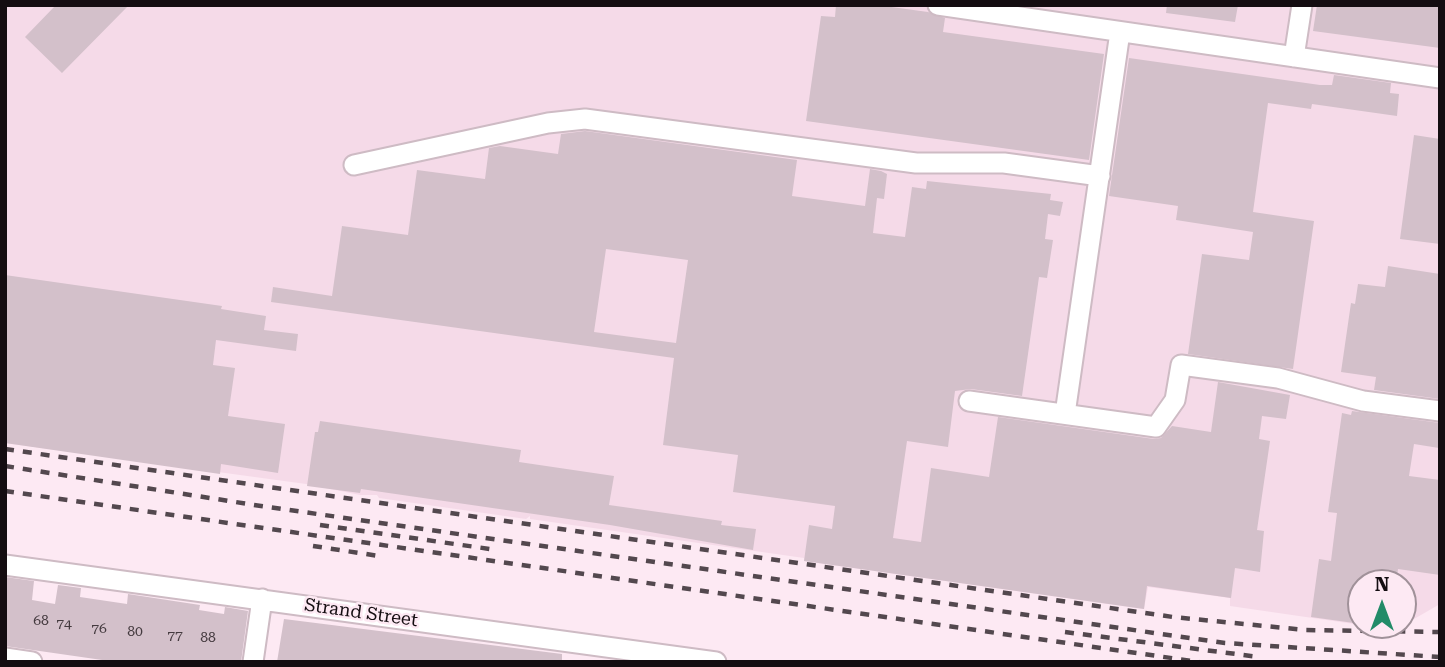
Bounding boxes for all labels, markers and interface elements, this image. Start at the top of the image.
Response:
north arrow [1347,569,1417,639]
text: N [1375,573,1389,596]
street label: Strand Street [303,594,419,632]
house number: 68 [33,613,49,629]
house number: 74 [56,616,72,632]
house number: 76 [91,621,107,637]
house number: 80 [127,624,143,640]
house number: 77 [167,628,183,644]
house number: 88 [200,630,216,646]

